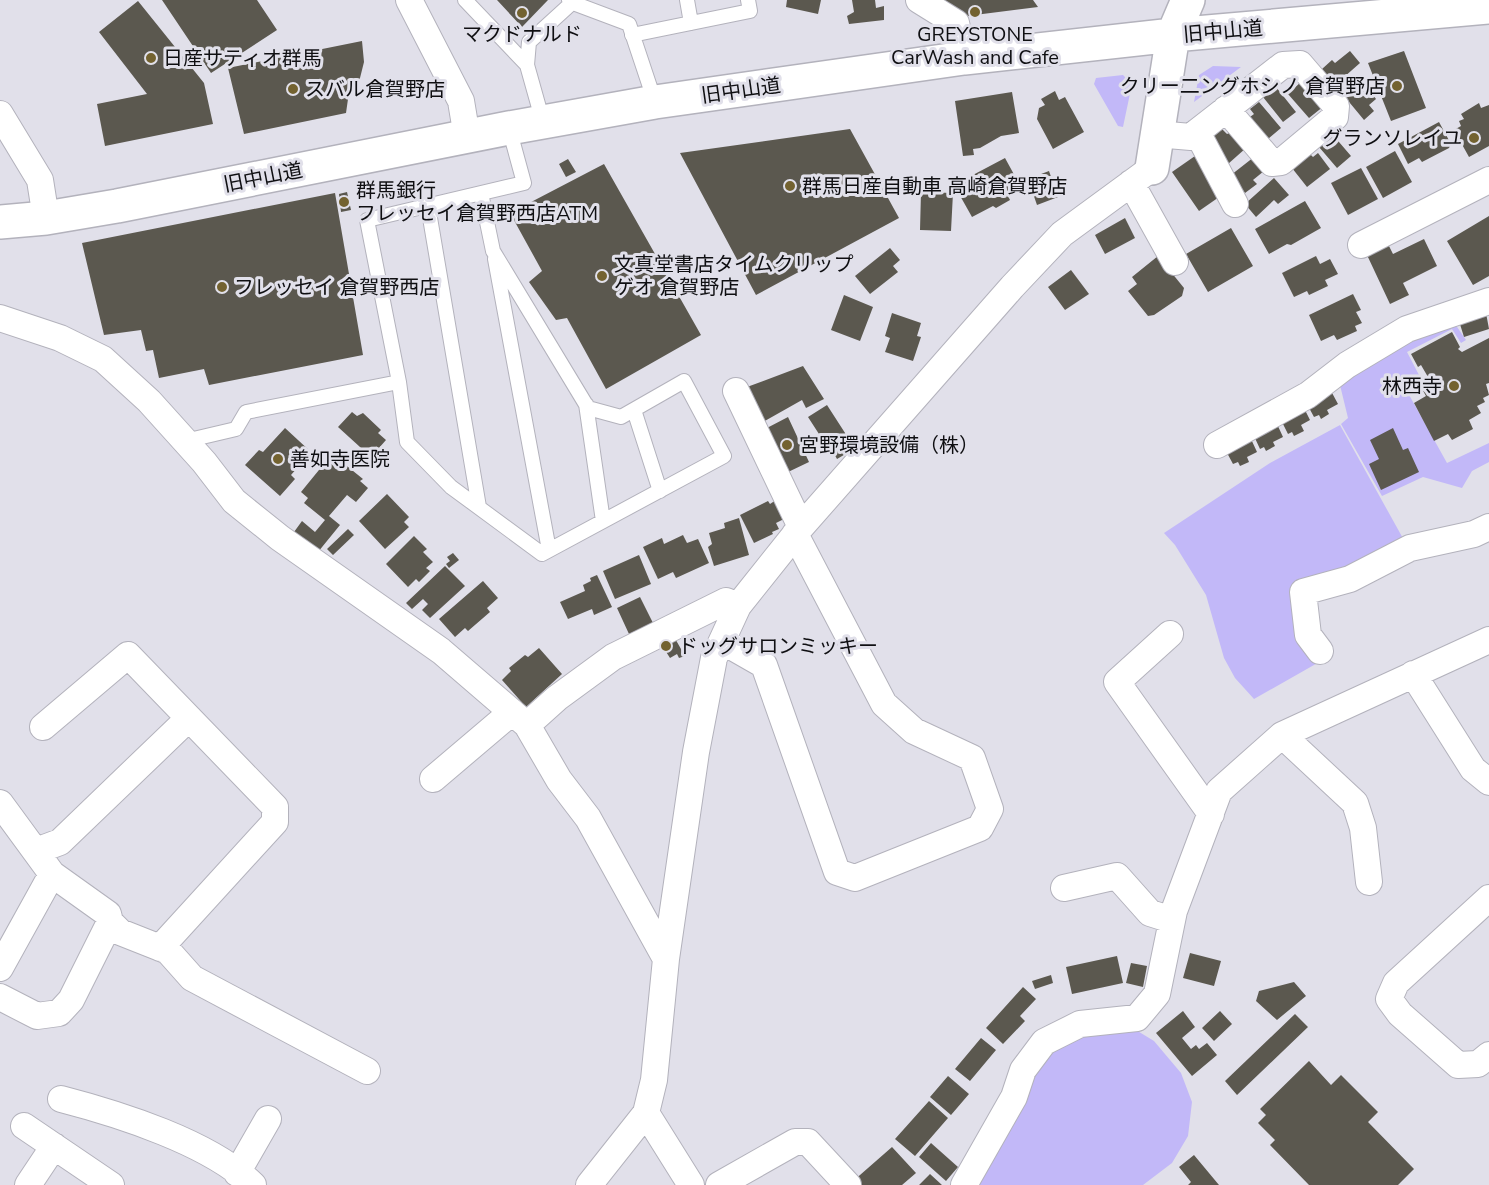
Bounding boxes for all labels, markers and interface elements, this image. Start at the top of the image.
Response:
marker: GREYSTONE CarWash and Cafe [968,5,982,19]
marker: マクドナルド [515,6,529,20]
street label: 旧中山道 [1182,15,1264,48]
place label: マクドナルド [462,21,582,48]
place label: GREYSTONE CarWash and Cafe [891,21,1059,71]
place label: 日産サティオ群馬 [163,45,322,72]
marker: 日産サティオ群馬 [144,51,158,65]
street label: 旧中山道 [700,72,783,109]
place label: クリー二ングホシノ 倉賀野店 [1120,73,1385,100]
place label: スバル倉賀野店 [305,76,445,103]
marker: クリー二ングホシノ 倉賀野店 [1390,79,1404,93]
marker: スバル倉賀野店 [286,82,300,96]
place label: グランソレイユ [1322,125,1462,152]
marker: グランソレイユ [1467,131,1481,145]
street label: 旧中山道 [221,157,305,198]
place label: 群馬日産自動車 高崎倉賀野店 [802,173,1067,200]
place label: 群馬銀行 フレッセイ倉賀野西店ATM [356,177,598,227]
marker: 群馬日産自動車 高崎倉賀野店 [783,179,797,193]
marker: 群馬銀行 フレッセイ倉賀野西店ATM [337,195,351,209]
place label: 文真堂書店タイムクリップ ゲオ 倉賀野店 [614,251,854,301]
marker: 文真堂書店タイムクリップ ゲオ 倉賀野店 [595,269,609,283]
place label: フレッセイ 倉賀野西店 [234,274,439,301]
marker: フレッセイ 倉賀野西店 [215,280,229,294]
place label: 林西寺 [1382,373,1442,400]
marker: 林西寺 [1447,379,1461,393]
place label: 宮野環境設備（株） [799,432,979,459]
marker: 宮野環境設備（株） [780,438,794,452]
place label: 善如寺医院 [290,446,390,473]
marker: 善如寺医院 [271,452,285,466]
place label: ドッグサロンミッキー [678,633,878,660]
marker: ドッグサロンミッキー [659,639,673,653]

